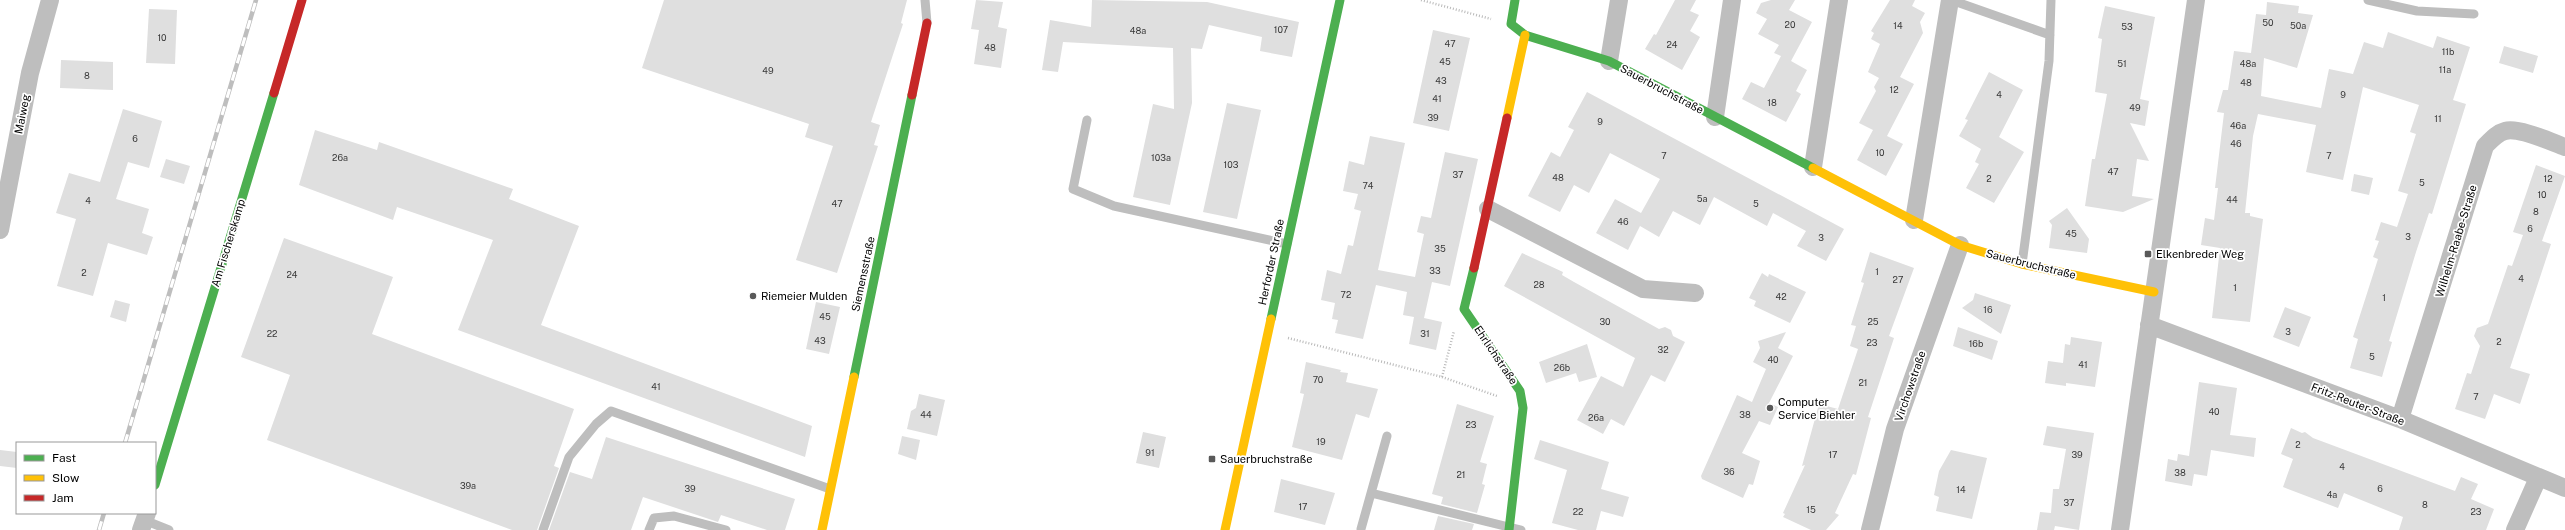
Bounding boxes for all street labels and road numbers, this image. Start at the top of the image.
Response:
street label: Sauerbruchstraße [1618,62,1706,116]
street label: Maiweg [12,93,32,135]
street label: Wilhelm-Raabe-Straße [2433,183,2479,299]
street label: Am Fischerskamp [209,197,247,288]
street label: Herforder Straße [1256,218,1286,306]
street label: Siemensstraße [849,235,877,313]
street label: Sauerbruchstraße [1985,247,2077,281]
street label: Ehrlichstraße [1472,323,1520,387]
street label: Virchowstraße [1892,349,1928,423]
street label: Fritz-Reuter-Straße [2310,381,2406,427]

